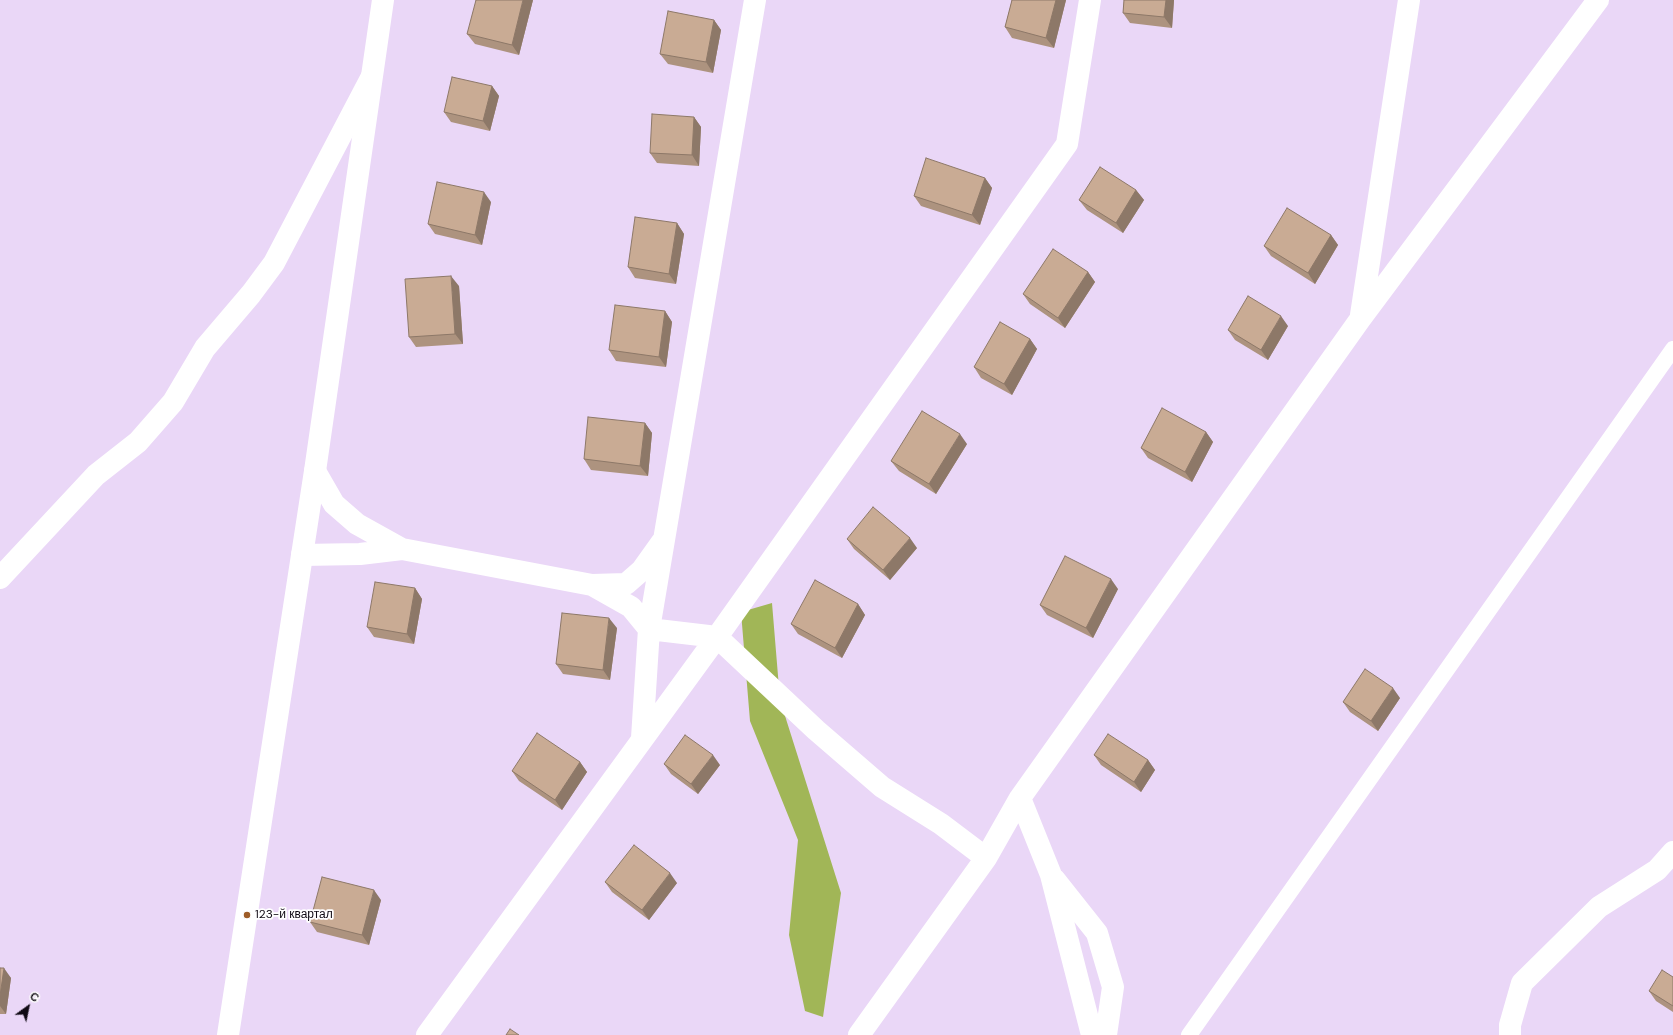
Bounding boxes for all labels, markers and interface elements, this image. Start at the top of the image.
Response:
place label: 123-й квартал [255,908,333,922]
marker: 123-й квартал [242,910,252,920]
north arrow [8,987,48,1027]
text: С [27,989,42,1005]

